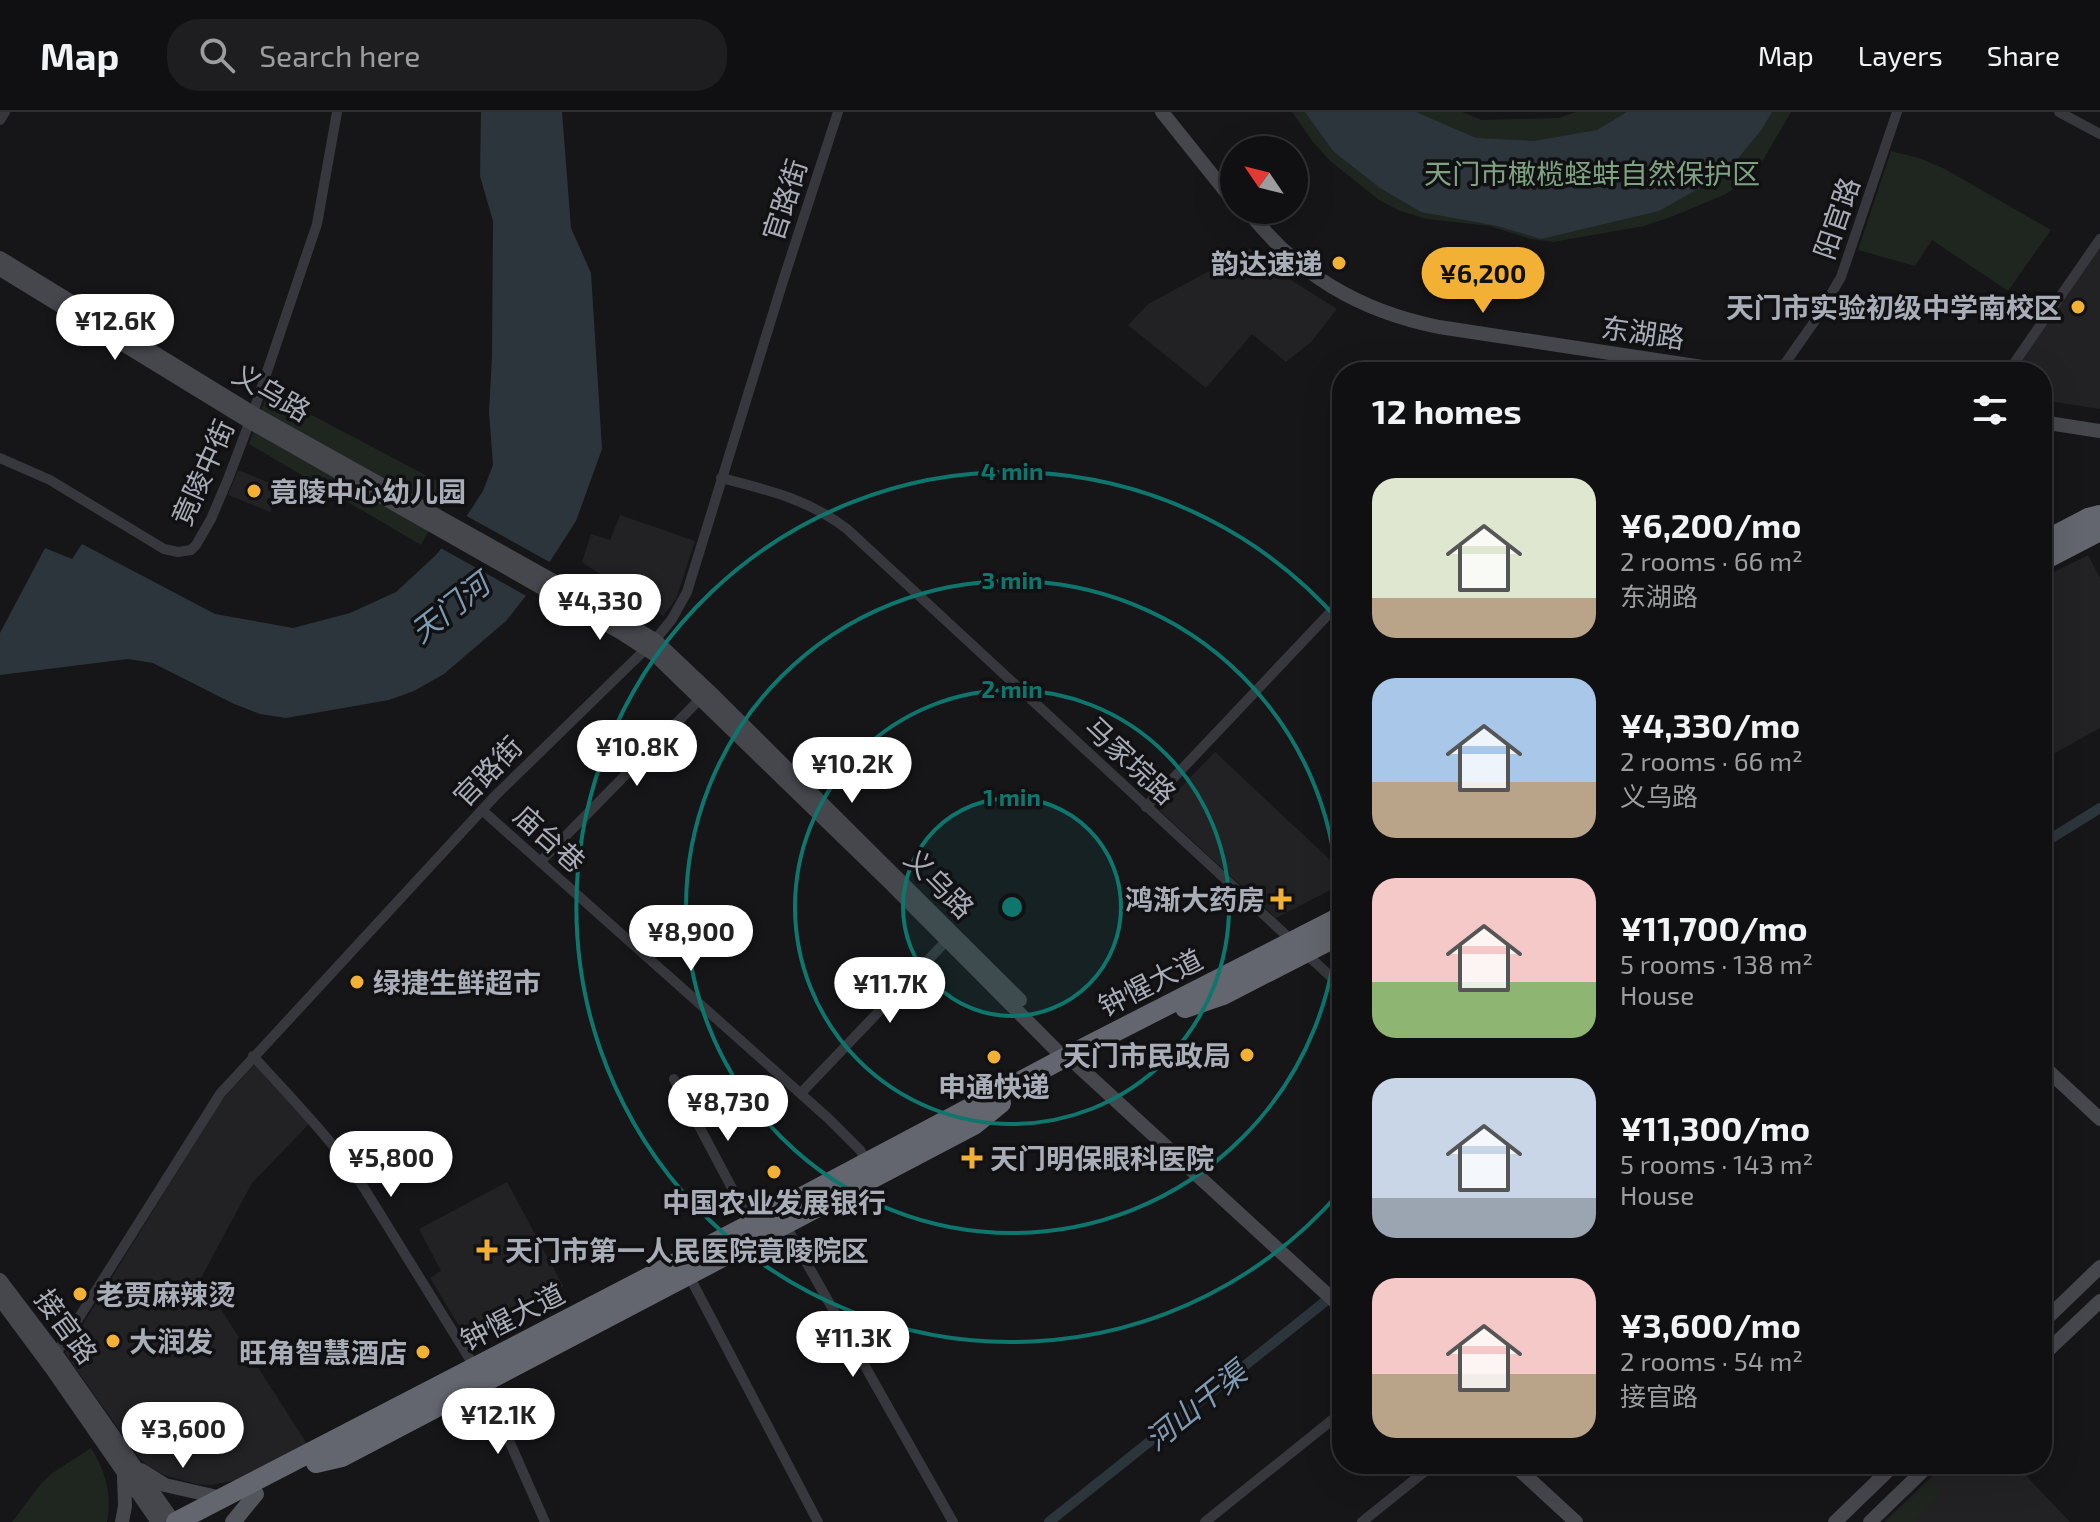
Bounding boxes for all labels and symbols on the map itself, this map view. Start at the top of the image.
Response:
north arrow [1220,136,1308,224]
street label: 官路街 [755,155,813,245]
park label: 天门市橄榄蛏蚌自然保护区 [1424,156,1760,190]
street label: 阳官路 [1806,173,1866,263]
place label: 韵达速递 [1211,246,1323,280]
pin: ¥6,200 [1418,247,1548,315]
marker: 韵达速递 [1330,254,1348,272]
place label: 天门市实验初级中学南校区 [1726,290,2062,324]
pin: ¥12.6K [50,294,180,362]
marker: 天门市实验初级中学南校区 [2069,298,2087,316]
street label: 东湖路 [1599,309,1687,355]
street label: 义乌路 [227,356,317,428]
street label: 竟陵中街 [164,414,240,530]
text: 4 min [981,456,1043,485]
place label: 竟陵中心幼儿园 [270,474,466,508]
marker: 竟陵中心幼儿园 [245,482,263,500]
water label: 天门河 [402,562,499,649]
text: 3 min [982,565,1042,594]
pin: ¥4,330 [535,574,665,642]
text: 2 min [981,674,1043,703]
street label: 马家垸路 [1078,709,1184,811]
pin: ¥10.8K [572,720,702,788]
street label: 官路街 [446,729,528,813]
pin: ¥10.2K [787,737,917,805]
text: 1 min [983,782,1041,811]
street label: 庙台巷 [507,797,593,879]
street label: 义乌路 [898,841,982,925]
place label: 鸿渐大药房 [1125,882,1265,916]
marker: 鸿渐大药房 [1272,890,1290,908]
centre of rings [998,893,1026,921]
pin: ¥8,900 [626,905,756,973]
street label: 钟惺大道 [1092,941,1208,1023]
pin: ¥11.7K [825,957,955,1025]
place label: 绿捷生鲜超市 [373,965,541,999]
marker: 绿捷生鲜超市 [348,973,366,991]
place label: 天门市民政局 [1063,1038,1231,1072]
marker: 天门市民政局 [1238,1046,1256,1064]
marker: 申通快递 [985,1048,1003,1066]
place label: 申通快递 [938,1069,1050,1103]
pin: ¥8,730 [663,1075,793,1143]
pin: ¥5,800 [326,1131,456,1199]
place label: 天门明保眼科医院 [990,1141,1214,1175]
marker: 天门明保眼科医院 [961,1147,983,1169]
marker: 中国农业发展银行 [765,1163,783,1181]
place label: 中国农业发展银行 [662,1185,886,1219]
place label: 天门市第一人民医院竟陵院区 [505,1233,869,1267]
marker: 天门市第一人民医院竟陵院区 [476,1239,498,1261]
street label: 钟惺大道 [454,1275,570,1357]
place label: 老贾麻辣烫 [96,1277,236,1311]
street label: 接官路 [29,1282,105,1370]
marker: 老贾麻辣烫 [71,1285,89,1303]
pin: ¥11.3K [788,1311,918,1379]
place label: 大润发 [129,1324,213,1358]
marker: 大润发 [104,1332,122,1350]
place label: 旺角智慧酒店 [239,1335,407,1369]
marker: 旺角智慧酒店 [414,1343,432,1361]
water label: 河山干渠 [1137,1351,1256,1457]
pin: ¥12.1K [433,1388,563,1456]
pin: ¥3,600 [118,1402,248,1470]

